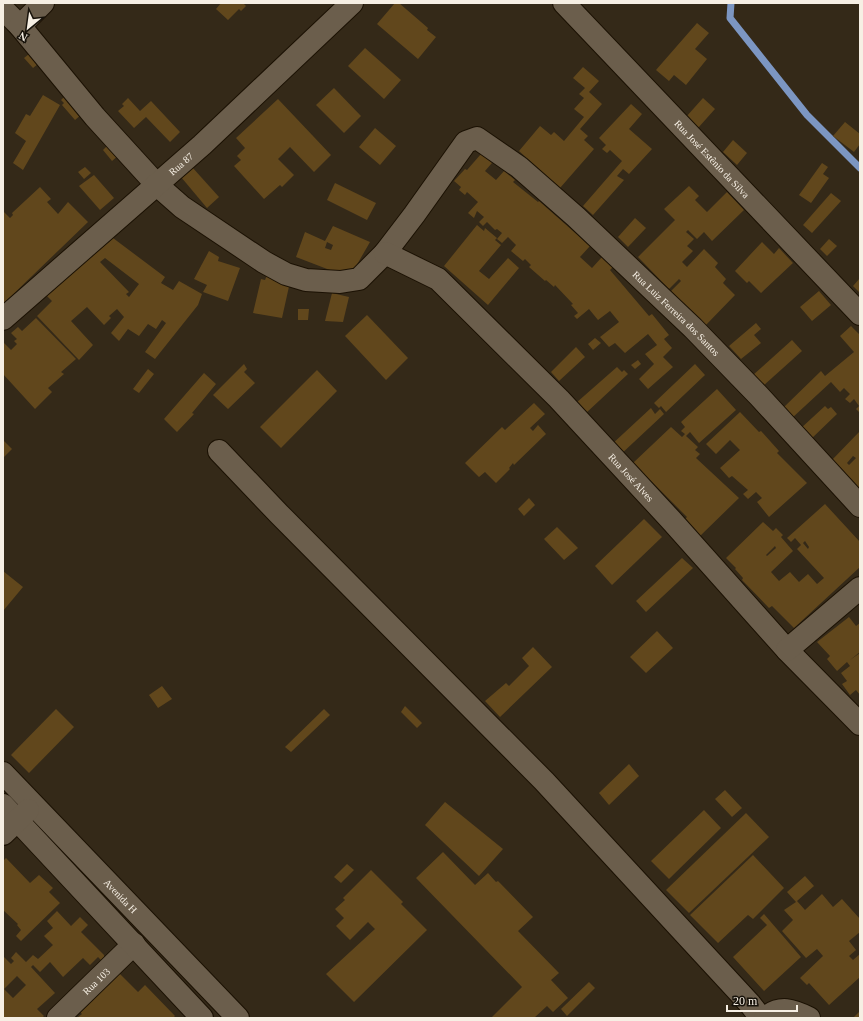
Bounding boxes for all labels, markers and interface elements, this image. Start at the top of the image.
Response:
north arrow [8,8,48,48]
text: N [17,30,30,44]
street label: Rua José Estênio da Silva [673,117,752,200]
street label: Rua 87 [166,150,195,177]
street label: Rua Luiz Ferreira dos Santos [631,268,722,358]
street label: Rua José Alves [607,451,656,503]
street label: Avenida H [102,876,139,915]
street label: Rua 103 [80,965,112,997]
scale bar [727,987,797,1013]
text: 20 m [733,994,758,1008]

